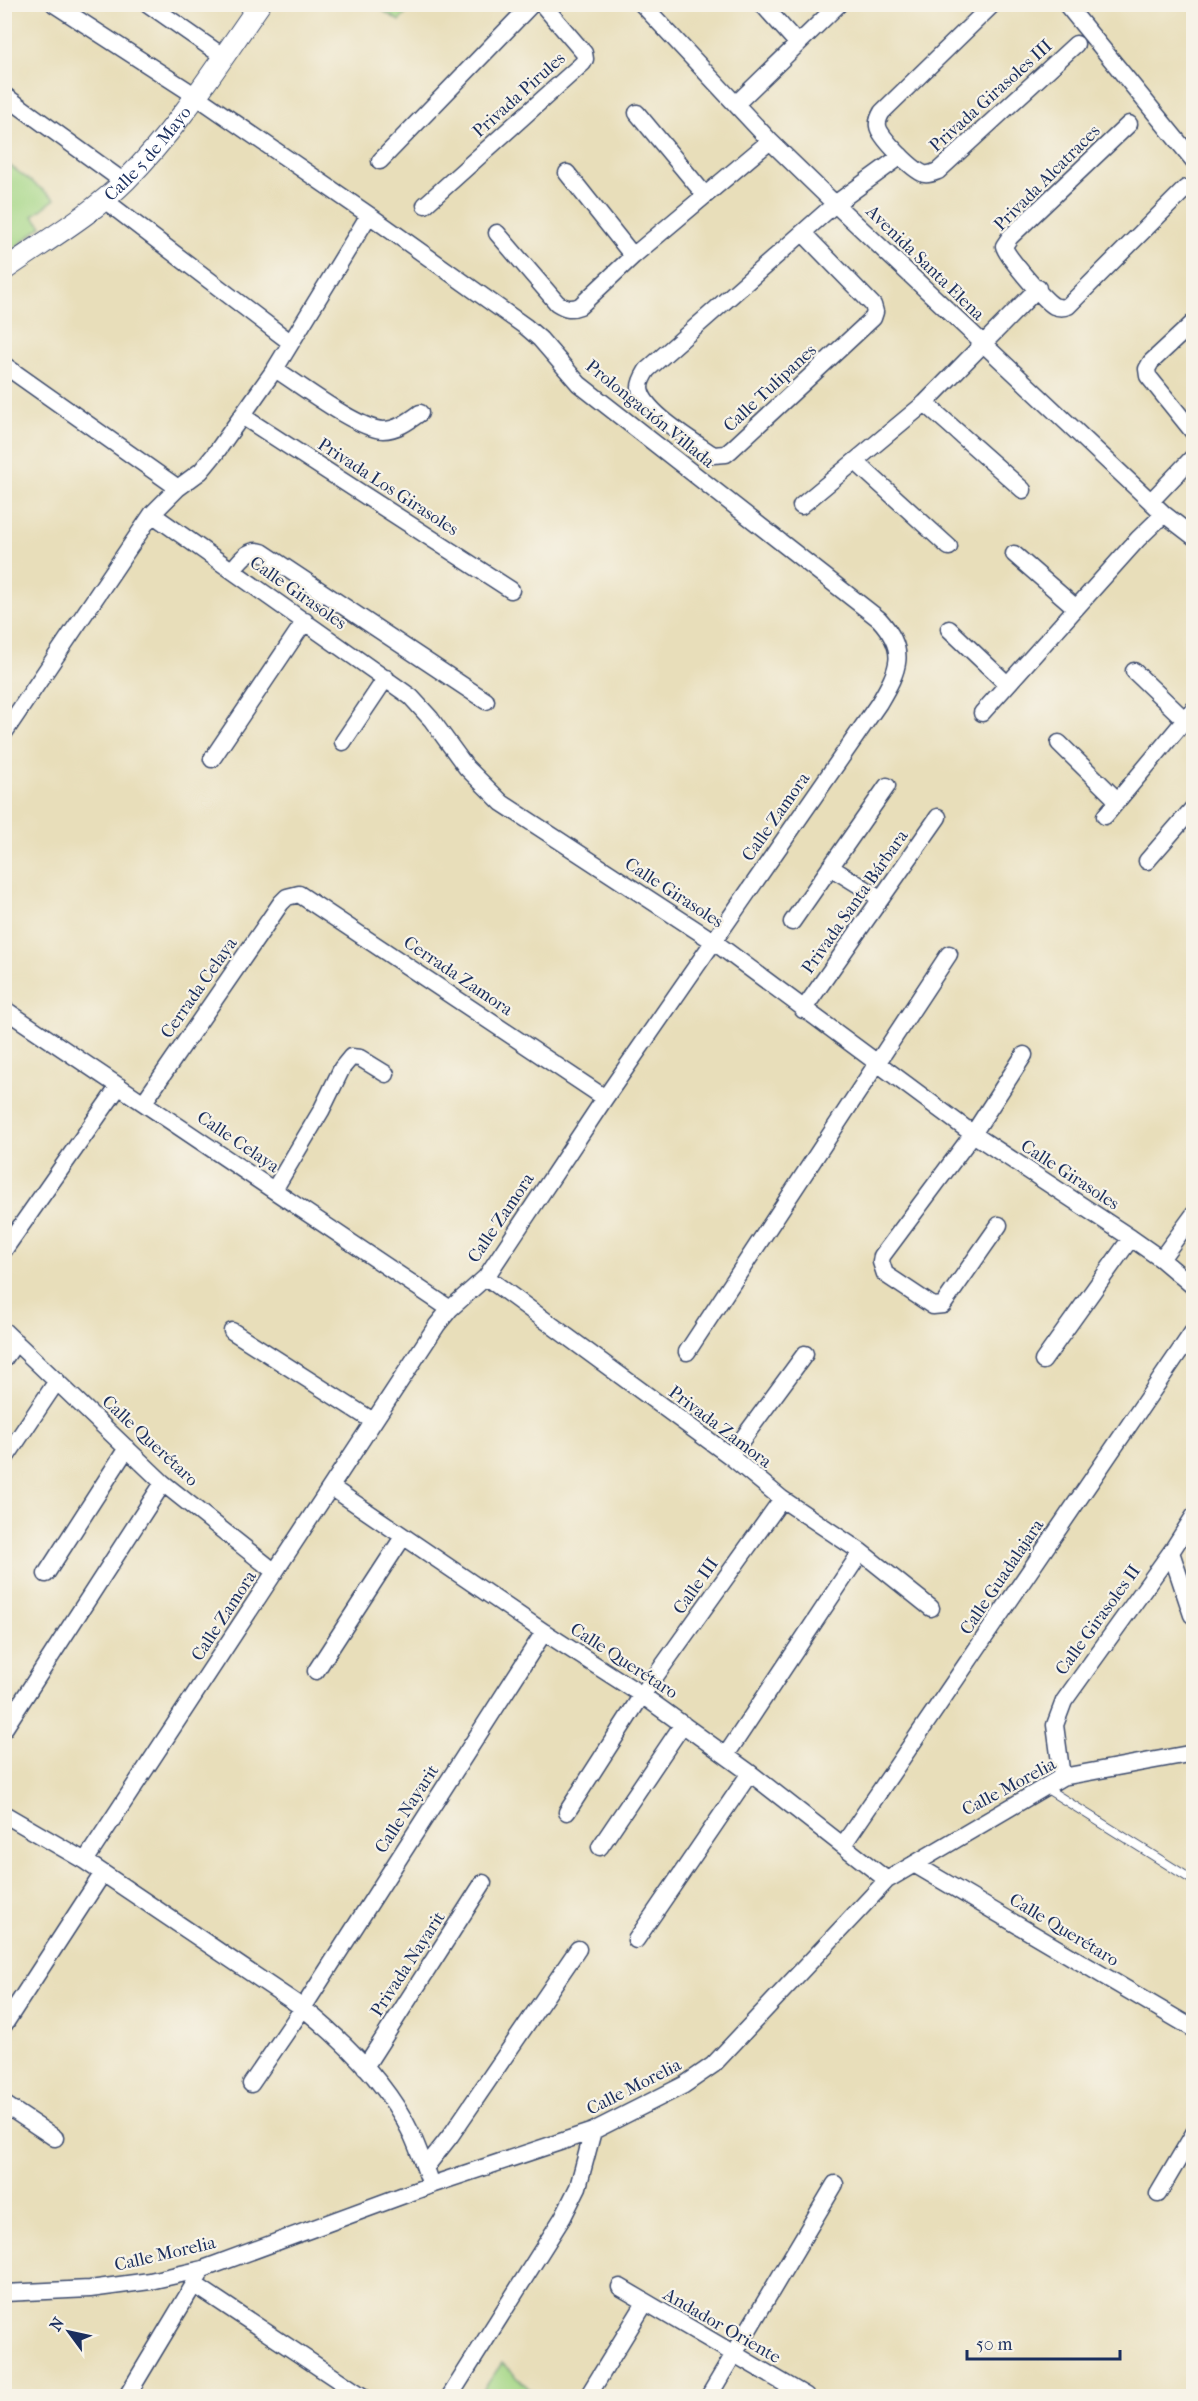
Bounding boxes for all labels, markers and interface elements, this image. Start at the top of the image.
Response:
street label: Privada Girasoles III [925,35,1057,157]
street label: Privada Pirules [468,48,570,142]
street label: Calle 5 de Mayo [100,102,195,205]
street label: Privada Alcatraces [990,120,1105,235]
street label: Avenida Santa Elena [861,200,989,325]
street label: Calle Tulipanes [719,339,821,436]
street label: Prolongación Villada [581,356,719,473]
street label: Privada Los Girasoles [314,434,462,540]
street label: Calle Girasoles [246,552,351,634]
street label: Calle Zamora [738,768,815,865]
street label: Privada Santa Bárbara [797,826,913,978]
street label: Calle Girasoles [621,853,727,933]
street label: Cerrada Zamora [399,932,517,1021]
street label: Cerrada Celaya [156,933,242,1042]
street label: Calle Celaya [193,1107,284,1178]
street label: Calle Girasoles [1017,1135,1123,1215]
street label: Calle Zamora [463,1169,539,1267]
street label: Privada Zamora [665,1382,776,1473]
street label: Calle Querétaro [98,1391,202,1491]
street label: Calle Guadalajara [956,1515,1049,1639]
street label: Calle III [669,1554,723,1618]
street label: Calle Girasoles II [1051,1561,1145,1679]
street label: Calle Zamora [187,1566,261,1665]
street label: Calle Querétaro [566,1618,682,1704]
street label: Calle Morelia [958,1753,1060,1821]
street label: Calle Nayarit [371,1760,444,1857]
street label: Calle Querétaro [1006,1889,1122,1971]
street label: Privada Nayarit [366,1907,450,2020]
street label: Calle Morelia [583,2054,685,2120]
street label: Calle Morelia [112,2232,218,2276]
street label: Andador Oriente [659,2283,785,2368]
north arrow [39,2302,99,2362]
text: N [46,2313,69,2334]
scale bar [967,2323,1120,2361]
text: 50 m [976,2334,1013,2355]

